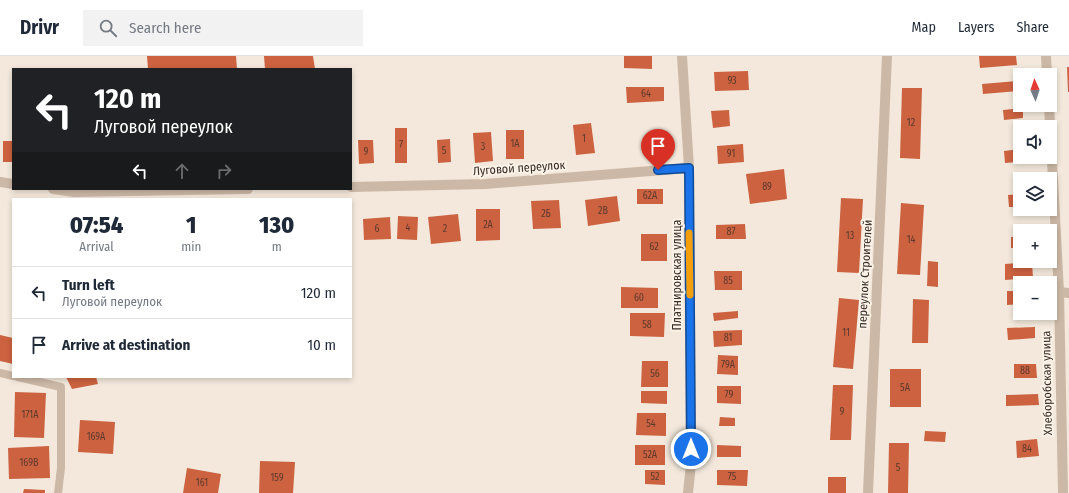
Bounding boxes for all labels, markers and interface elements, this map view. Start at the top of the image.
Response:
search box [83,10,363,46]
text: Drivr [20,16,59,39]
icon: search [97,17,119,39]
text: Search here [129,19,201,37]
text: Map [912,19,936,36]
text: Layers [958,19,994,36]
text: Share [1016,19,1049,36]
north arrow [1013,68,1057,112]
map controls [1013,68,1057,320]
house number: 93 [727,75,737,87]
text: 120 m [94,82,161,115]
icon: left [28,84,80,136]
house number: 64 [641,88,651,100]
text: Луговой переулок [94,116,233,138]
house number: 12 [907,117,916,129]
button: sound [1013,120,1057,164]
pin [641,129,675,170]
house number: 1 [582,133,586,145]
icon: arrive [647,135,669,157]
house number: 1А [510,138,520,150]
house number: 7 [399,139,403,151]
house number: 3 [481,141,486,153]
house number: 5 [442,145,447,157]
house number: 9 [364,146,369,158]
house number: 91 [727,148,735,160]
street label: Луговой переулок [472,158,566,178]
icon: left [129,160,151,182]
icon: ahead [171,160,193,182]
icon: right [213,160,235,182]
button: layers [1013,172,1057,216]
house number: 89 [762,181,772,193]
house number: 62А [643,190,658,202]
house number: 2В [598,205,608,217]
house number: 2Б [541,208,551,220]
text: 07:54 [70,211,123,239]
text: 1 [186,211,196,239]
text: 130 [259,211,294,239]
house number: 2А [483,219,494,231]
street label: переулок Строителей [855,219,875,329]
street label: Платнировская улица [670,220,684,330]
house number: 4 [406,222,411,234]
house number: 6 [375,223,380,235]
house number: 2 [443,223,448,235]
button: + [1013,224,1057,268]
house number: 87 [727,226,735,238]
house number: 13 [846,230,855,242]
house number: 14 [907,234,916,246]
text: Arrival [79,239,114,254]
text: min [181,239,201,254]
text: m [272,239,282,254]
house number: 62 [649,241,659,253]
house number: 85 [723,275,733,287]
text: Turn left [62,276,115,294]
button: − [1013,276,1057,320]
icon: left [28,282,50,304]
text: 120 m [301,284,336,302]
house number: 60 [634,292,644,304]
text: Луговой переулок [62,294,162,309]
house number: 58 [642,319,652,331]
house number: 11 [842,327,850,339]
street label: Хлеборобская улица [1039,330,1055,435]
house number: 81 [724,332,732,344]
icon: arrive [28,334,50,356]
text: Arrive at destination [62,336,190,354]
text: 10 m [307,336,336,354]
house number: 79А [721,359,736,371]
house number: 88 [1020,365,1030,377]
house number: 56 [650,368,660,380]
house number: 5А [900,382,911,394]
house number: 79 [725,389,734,401]
house number: 9 [840,406,845,418]
house number: 171А [22,409,39,421]
house number: 54 [646,418,656,430]
position arrow [670,428,712,470]
house number: 169А [87,431,106,443]
house number: 84 [1022,443,1032,455]
house number: 52А [643,449,658,461]
house number: 169В [19,457,39,469]
house number: 5 [896,462,901,474]
house number: 52 [651,471,660,483]
house number: 75 [728,471,737,483]
house number: 159 [270,472,284,484]
house number: 161 [196,477,208,489]

